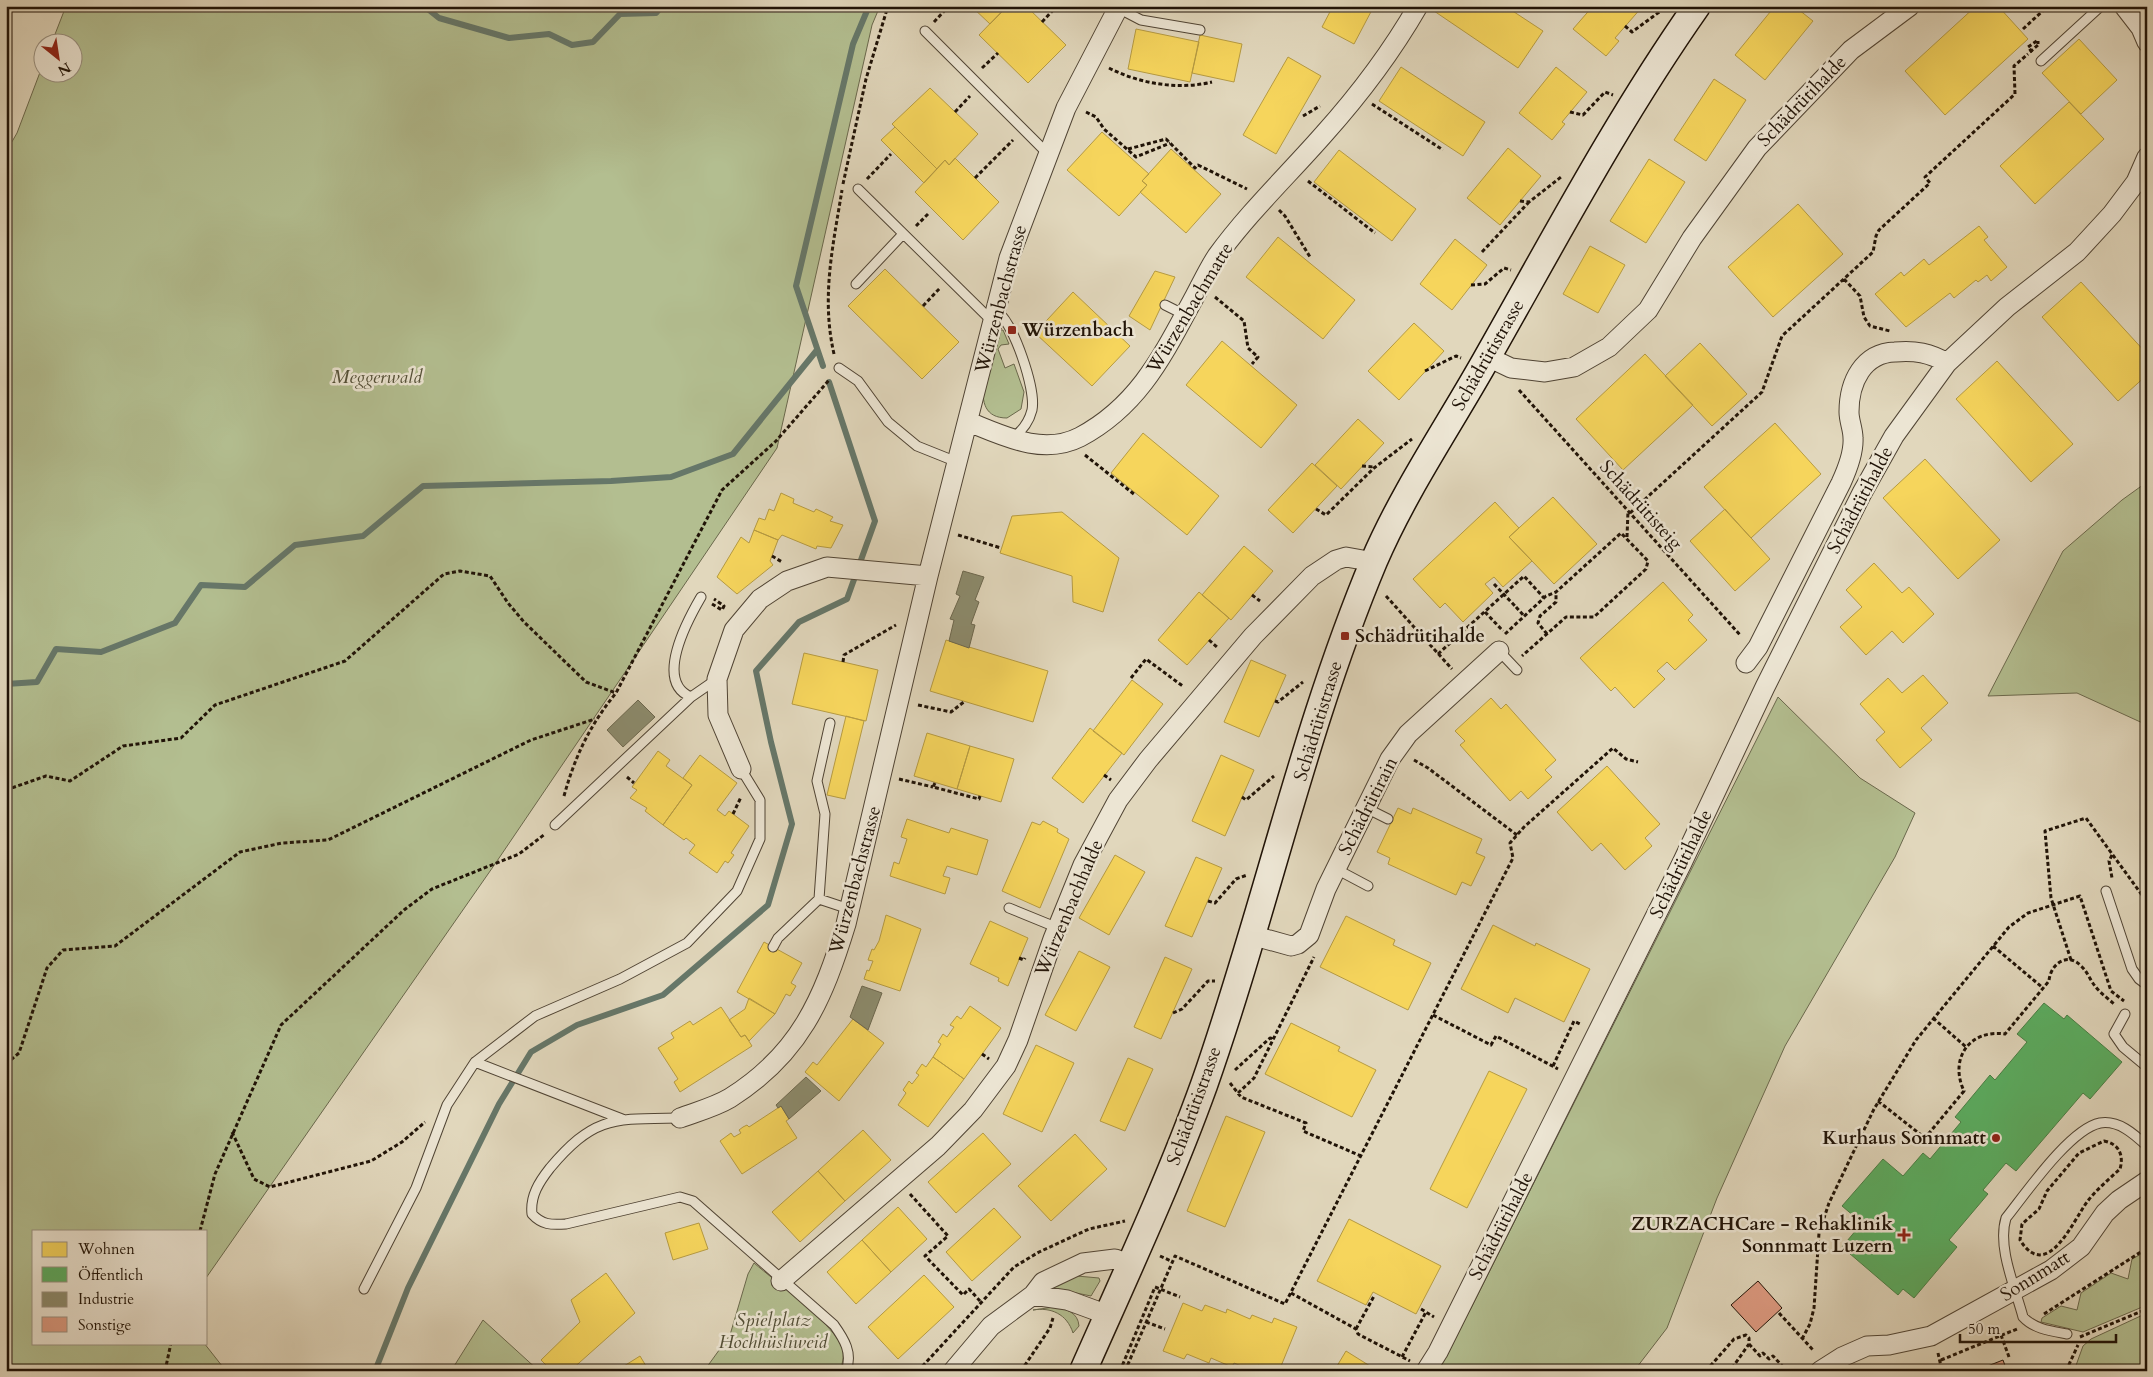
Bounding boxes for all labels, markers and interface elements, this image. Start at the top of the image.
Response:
north arrow [32,32,82,82]
street label: Schädrütihalde [1752,50,1852,152]
text: N [54,58,74,80]
street label: Würzenbachstrasse [968,222,1033,377]
street label: Würzenbachmatte [1140,238,1239,379]
street label: Schädrütistrasse [1446,295,1530,415]
place label: Würzenbach [1021,317,1134,343]
marker: Würzenbach [1006,324,1018,336]
park label: Meggerwald [332,364,423,390]
street label: Schädrütihalde [1821,442,1899,558]
street label: Schädrütisteig [1594,454,1689,556]
place label: Schädrütihalde [1355,623,1485,649]
marker: Schädrütihalde [1339,630,1351,642]
street label: Schädrütistrasse [1287,658,1349,784]
street label: Schädrütirain [1332,752,1404,860]
street label: Würzenbachstrasse [822,803,887,958]
street label: Schädrütihalde [1643,805,1719,923]
street label: Würzenbachhalde [1028,836,1109,981]
street label: Schädrütistrasse [1160,1043,1228,1169]
place label: Kurhaus Sonnmatt [1822,1125,1986,1151]
marker: Kurhaus Sonnmatt [1990,1132,2002,1144]
street label: Schädrütihalde [1463,1168,1539,1284]
place label: ZURZACHCare - Rehaklinik Sonnmatt Luzern [1631,1211,1894,1259]
marker: ZURZACHCare - Rehaklinik Sonnmatt Luzern [1897,1228,1911,1242]
legend [32,1230,208,1344]
text: Wohnen [77,1239,135,1259]
street label: Sonnmatt [1995,1244,2075,1308]
text: Öffentlich [78,1265,144,1285]
text: Industrie [78,1289,134,1309]
park label: Spielplatz Hochhüsliweid [718,1307,828,1355]
scale bar [1960,1312,2117,1344]
text: Sonstige [78,1315,132,1335]
text: 50 m [1968,1319,2000,1339]

